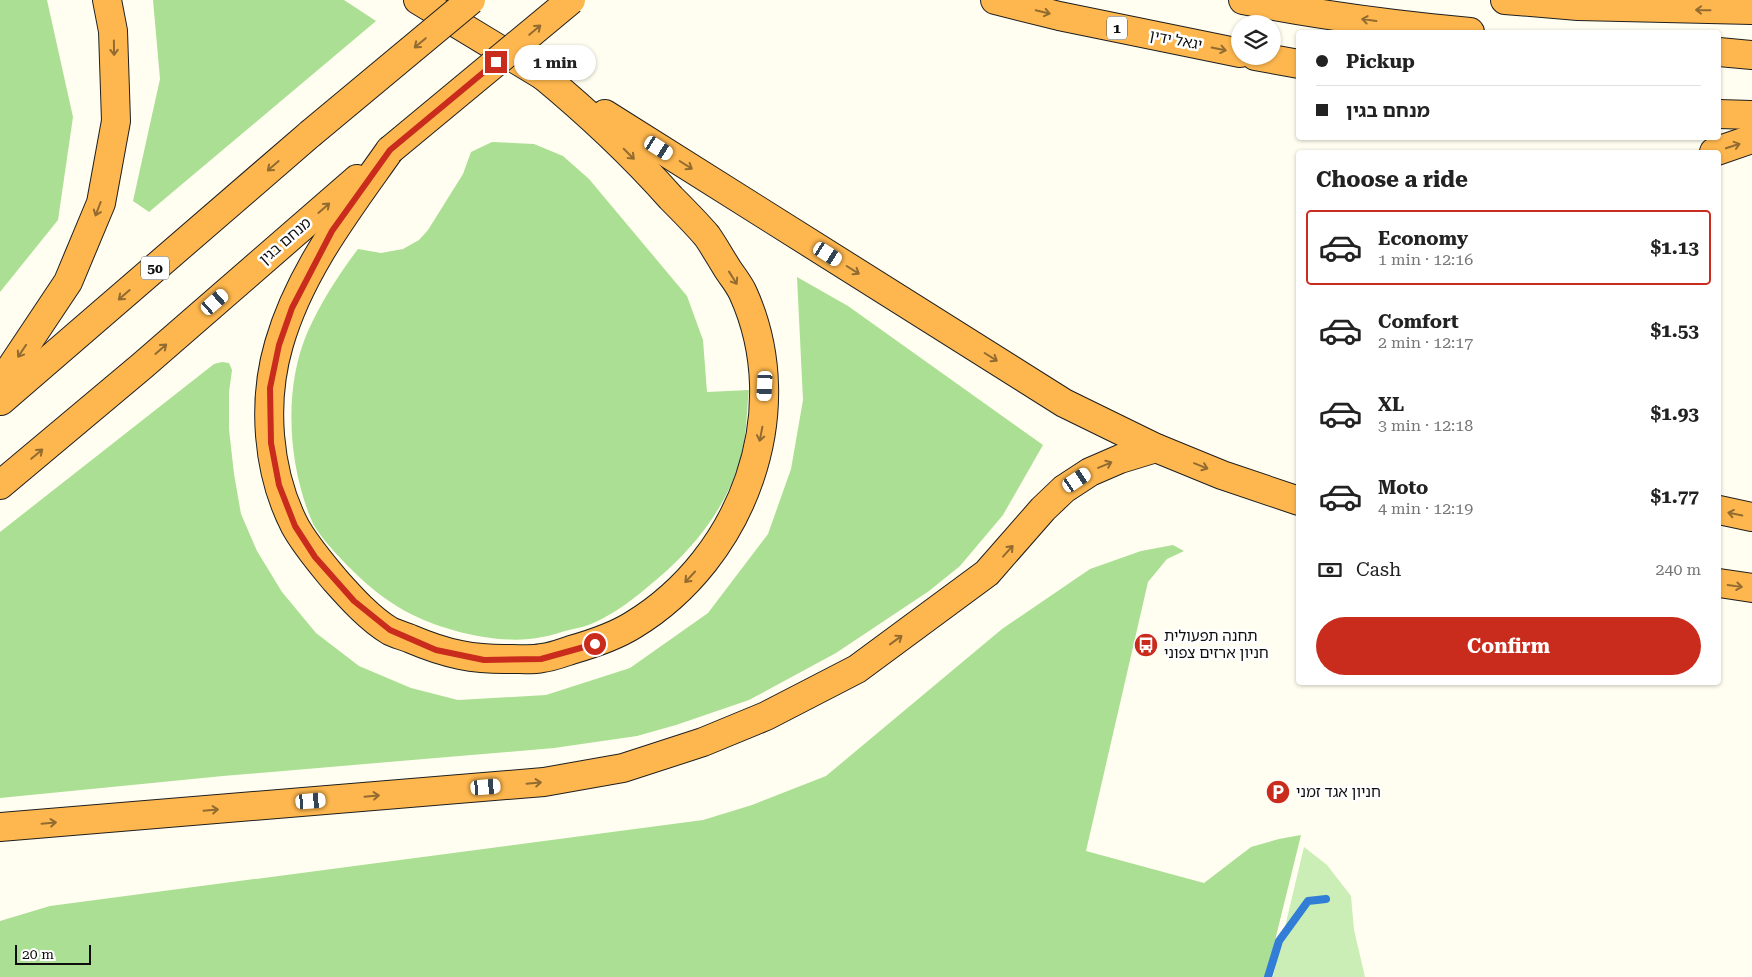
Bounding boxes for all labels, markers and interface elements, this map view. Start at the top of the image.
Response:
one-way arrow [1696,5,1712,14]
one-way arrow [1034,8,1050,17]
map controls [1231,15,1281,65]
button: layers [1231,15,1281,65]
one-way arrow [1361,15,1377,25]
road number: 1 [1107,16,1127,40]
one-way arrow [529,24,542,35]
street label: יגאל ידין [1148,26,1204,54]
one-way arrow [414,37,427,48]
one-way arrow [109,40,119,56]
callout: 1 min [514,44,596,80]
one-way arrow [1210,45,1226,54]
text: Pickup [1346,50,1415,73]
route end [485,51,507,73]
text: 1 min [533,53,577,72]
text: מנחם בגין [1346,99,1430,122]
car [642,134,675,162]
one-way arrow [1724,140,1740,150]
one-way arrow [623,148,635,160]
one-way arrow [679,160,693,171]
one-way arrow [267,161,280,172]
text: Choose a ride [1316,167,1468,192]
one-way arrow [93,200,102,216]
one-way arrow [317,202,330,213]
street label: מנחם בגין [255,214,315,268]
icon: car [1318,225,1363,270]
text: Economy [1378,227,1468,250]
text: $1.13 [1650,236,1699,259]
car [811,240,844,268]
text: 1 min · 12:16 [1378,250,1473,269]
road number: 50 [141,256,169,280]
one-way arrow [846,266,860,276]
one-way arrow [729,270,739,284]
car [198,286,231,318]
one-way arrow [117,289,130,301]
icon: car [1318,308,1363,353]
text: Comfort [1378,310,1459,333]
text: $1.53 [1650,319,1699,342]
text: 2 min · 12:17 [1378,333,1473,352]
one-way arrow [155,343,168,354]
one-way arrow [17,344,27,358]
one-way arrow [984,351,998,362]
car [756,371,773,401]
icon: car [1318,391,1363,436]
text: XL [1378,393,1404,416]
text: $1.93 [1650,402,1699,425]
text: 3 min · 12:18 [1378,416,1473,435]
one-way arrow [756,426,766,442]
one-way arrow [31,448,44,459]
one-way arrow [1097,460,1112,470]
one-way arrow [1193,462,1208,471]
car [1060,465,1093,495]
icon: car [1318,474,1363,519]
text: Moto [1378,476,1428,499]
text: $1.77 [1650,485,1699,508]
text: 4 min · 12:19 [1378,499,1473,518]
one-way arrow [1728,508,1744,518]
one-way arrow [1002,544,1013,557]
icon: cash [1316,556,1344,584]
text: Cash [1356,558,1401,581]
text: 240 m [1655,560,1701,579]
one-way arrow [684,570,696,583]
one-way arrow [1727,581,1743,591]
button: Confirm [1316,617,1701,675]
place label: תחנה תפעולית חניון ארזים צפוני [1164,627,1269,662]
bus stop icon: תחנה תפעולית חניון ארזים צפוני [1133,632,1159,658]
route start [584,633,606,655]
one-way arrow [889,635,902,646]
car [470,778,501,796]
one-way arrow [526,778,542,787]
parking icon: חניון אגד זמני [1265,779,1291,805]
place label: חניון אגד זמני [1296,783,1381,801]
one-way arrow [364,791,380,801]
car [295,792,326,810]
one-way arrow [202,805,218,814]
one-way arrow [40,818,56,828]
scale bar [15,942,91,965]
text: 20 m [22,946,54,962]

